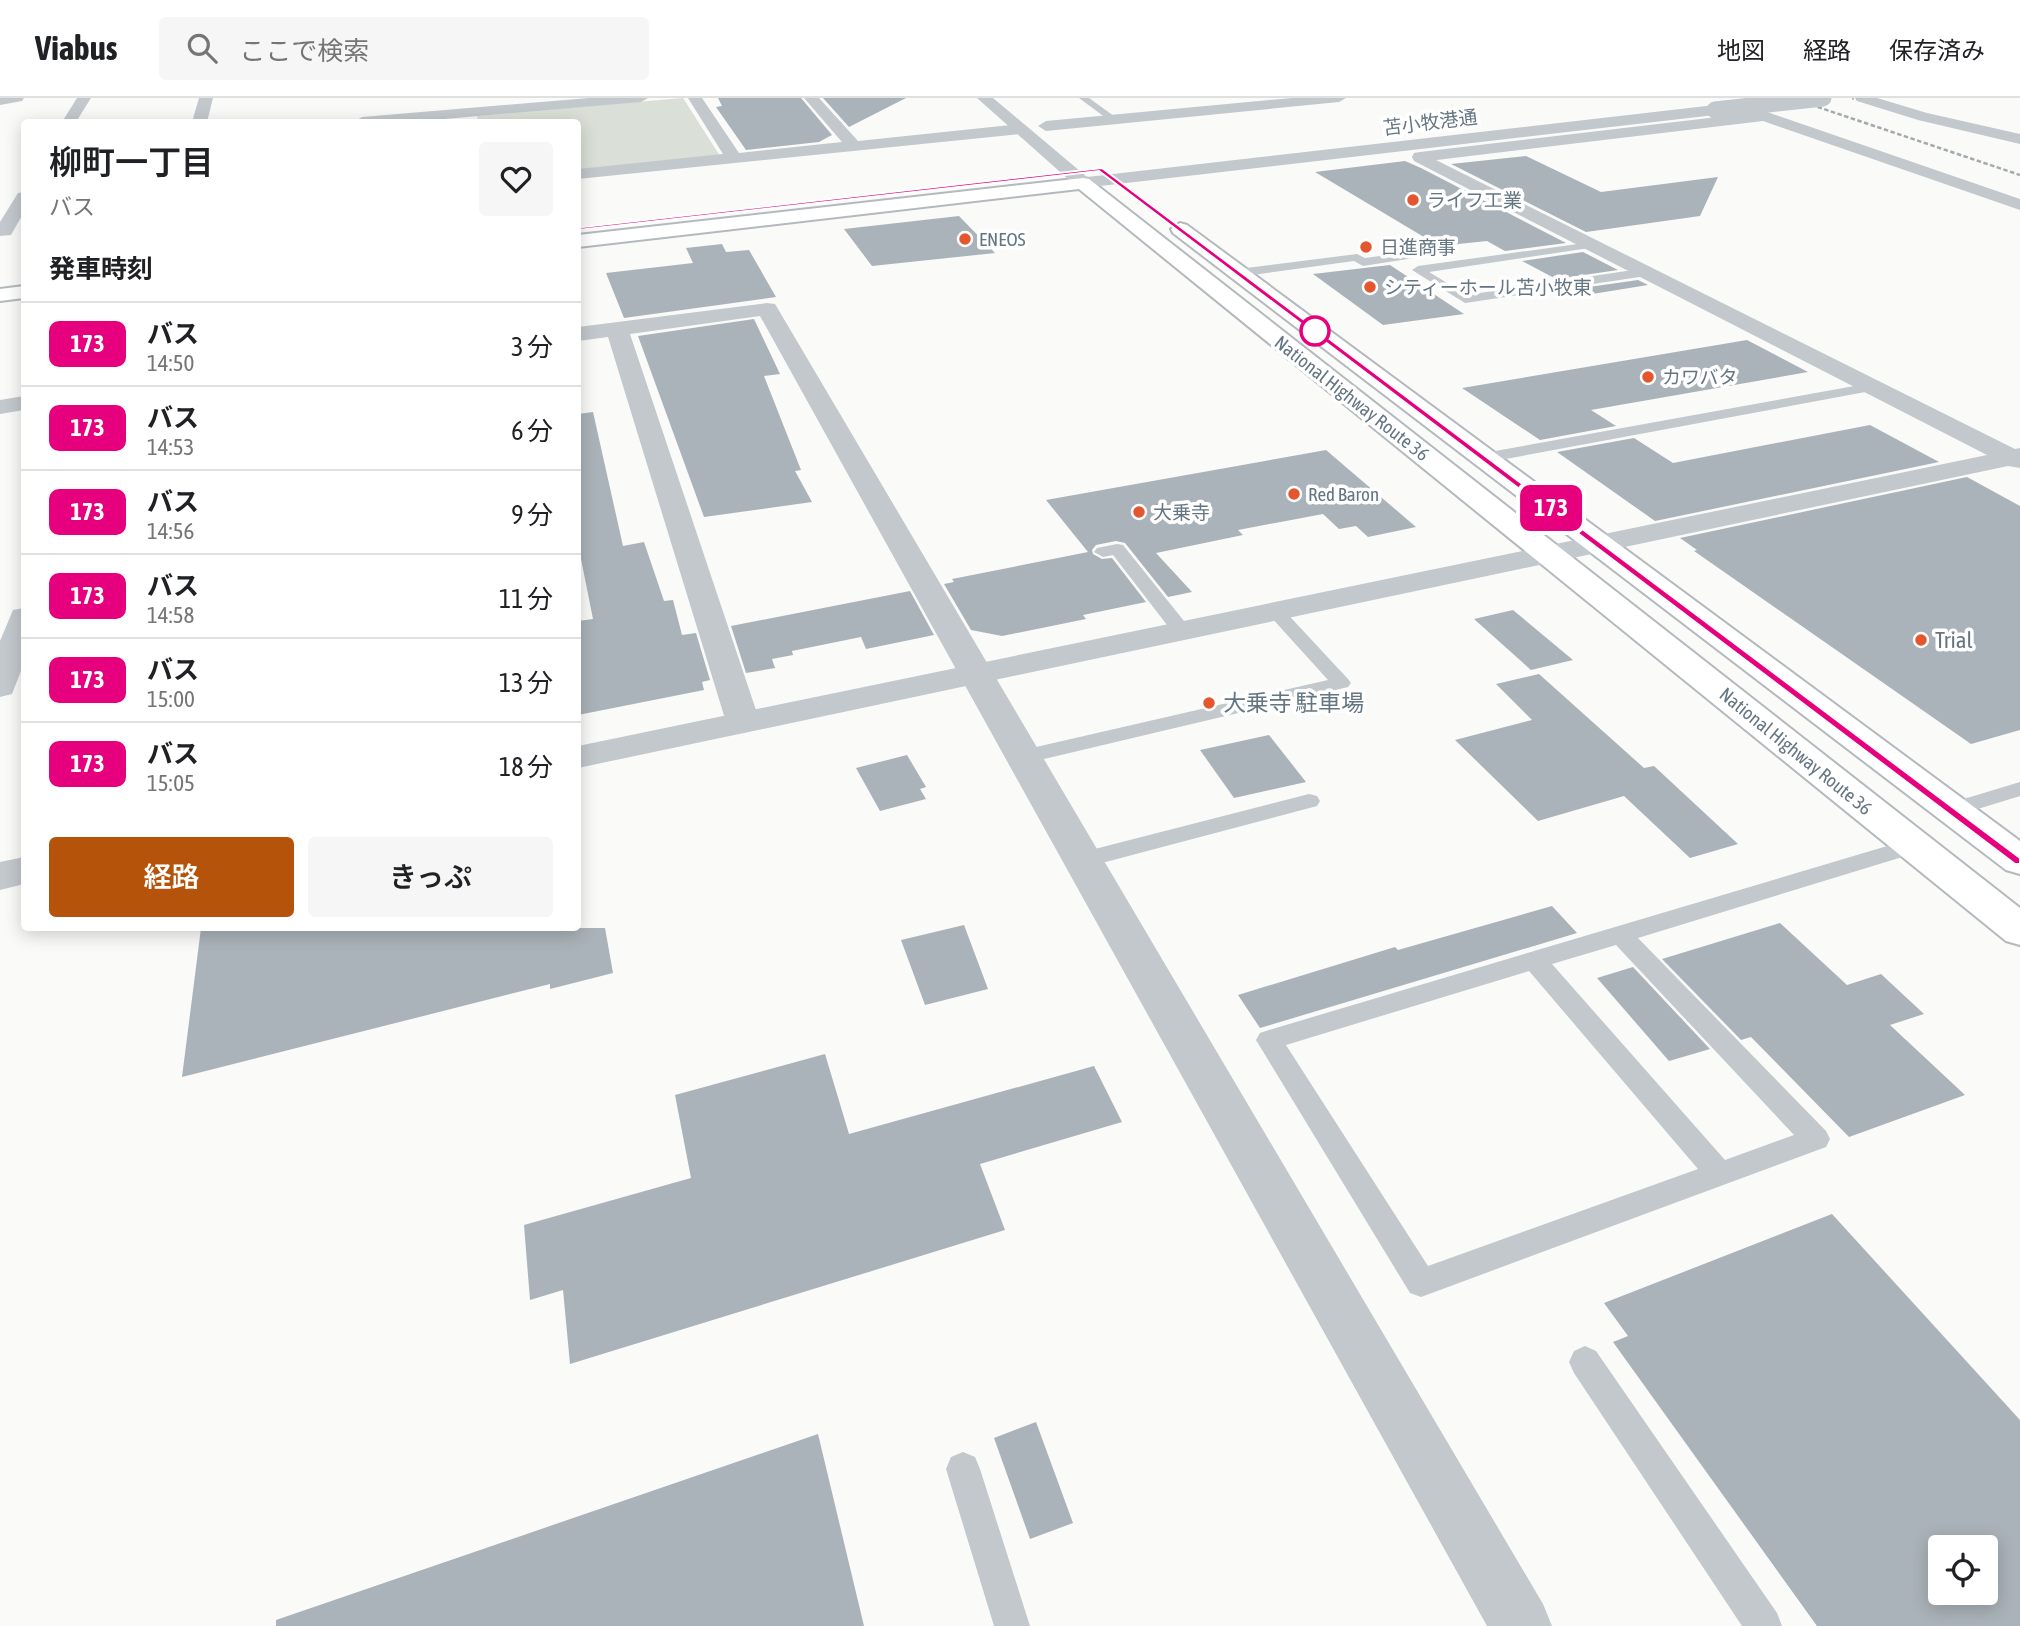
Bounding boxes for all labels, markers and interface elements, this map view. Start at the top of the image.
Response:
search box [159,17,649,80]
text: Viabus [35,29,117,67]
icon: search [183,29,221,67]
text: ここで検索 [239,36,369,66]
text: 地図 [1717,37,1765,64]
text: 経路 [1803,37,1851,64]
text: 保存済み [1889,37,1985,64]
street label: 苫小牧港通 [1382,105,1478,139]
button: heart [479,142,553,216]
text: 柳町一丁目 [49,143,214,181]
place label: ライフ工業 [1427,189,1522,211]
marker: ライフ工業 [1405,192,1421,208]
text: バス [49,194,95,220]
place label: ENEOS [979,228,1025,250]
marker: ENEOS [957,231,973,247]
place label: 日進商事 [1380,236,1456,258]
marker: 日進商事 [1358,239,1374,255]
text: 発車時刻 [49,254,153,284]
place label: シティーホール苫小牧東 [1384,276,1592,298]
marker: シティーホール苫小牧東 [1362,279,1378,295]
unlabelled marker [1300,316,1330,346]
text: バス [147,319,199,349]
text: 173 [71,330,104,357]
street label: National Highway Route 36 [1270,331,1434,465]
text: 3 分 [511,332,553,362]
text: 14:50 [147,350,194,376]
place label: カワバタ [1662,366,1738,388]
marker: カワバタ [1640,369,1656,385]
text: バス [147,403,199,433]
text: 173 [71,414,104,441]
text: 6 分 [511,416,553,446]
text: 14:53 [147,434,194,460]
place label: Red Baron [1308,483,1379,505]
line badge: 173 [1511,485,1591,531]
marker: Red Baron [1286,486,1302,502]
text: バス [147,487,199,517]
text: 173 [1534,494,1568,521]
text: 173 [71,498,104,525]
text: 9 分 [511,500,553,530]
place label: 大乗寺 [1153,501,1210,523]
marker: 大乗寺 [1131,504,1147,520]
text: 14:56 [147,518,194,544]
text: バス [147,571,199,601]
text: 173 [71,582,104,609]
text: 11 分 [499,584,553,614]
text: 14:58 [147,602,194,628]
place label: Trial [1935,627,1973,653]
marker: Trial [1913,632,1929,648]
text: バス [147,655,199,685]
text: 173 [71,666,104,693]
text: 13 分 [499,668,553,698]
street label: National Highway Route 36 [1715,683,1877,819]
text: 15:00 [147,686,195,712]
place label: 大乗寺 駐車場 [1223,690,1364,716]
marker: 大乗寺 駐車場 [1201,695,1217,711]
text: バス [147,739,199,769]
text: 173 [71,750,104,777]
text: 18 分 [499,752,553,782]
text: 15:05 [147,770,195,796]
button: 経路 [49,837,294,917]
button: きっぷ [308,837,553,917]
map controls [1928,1535,1998,1605]
button: locate [1928,1535,1998,1605]

